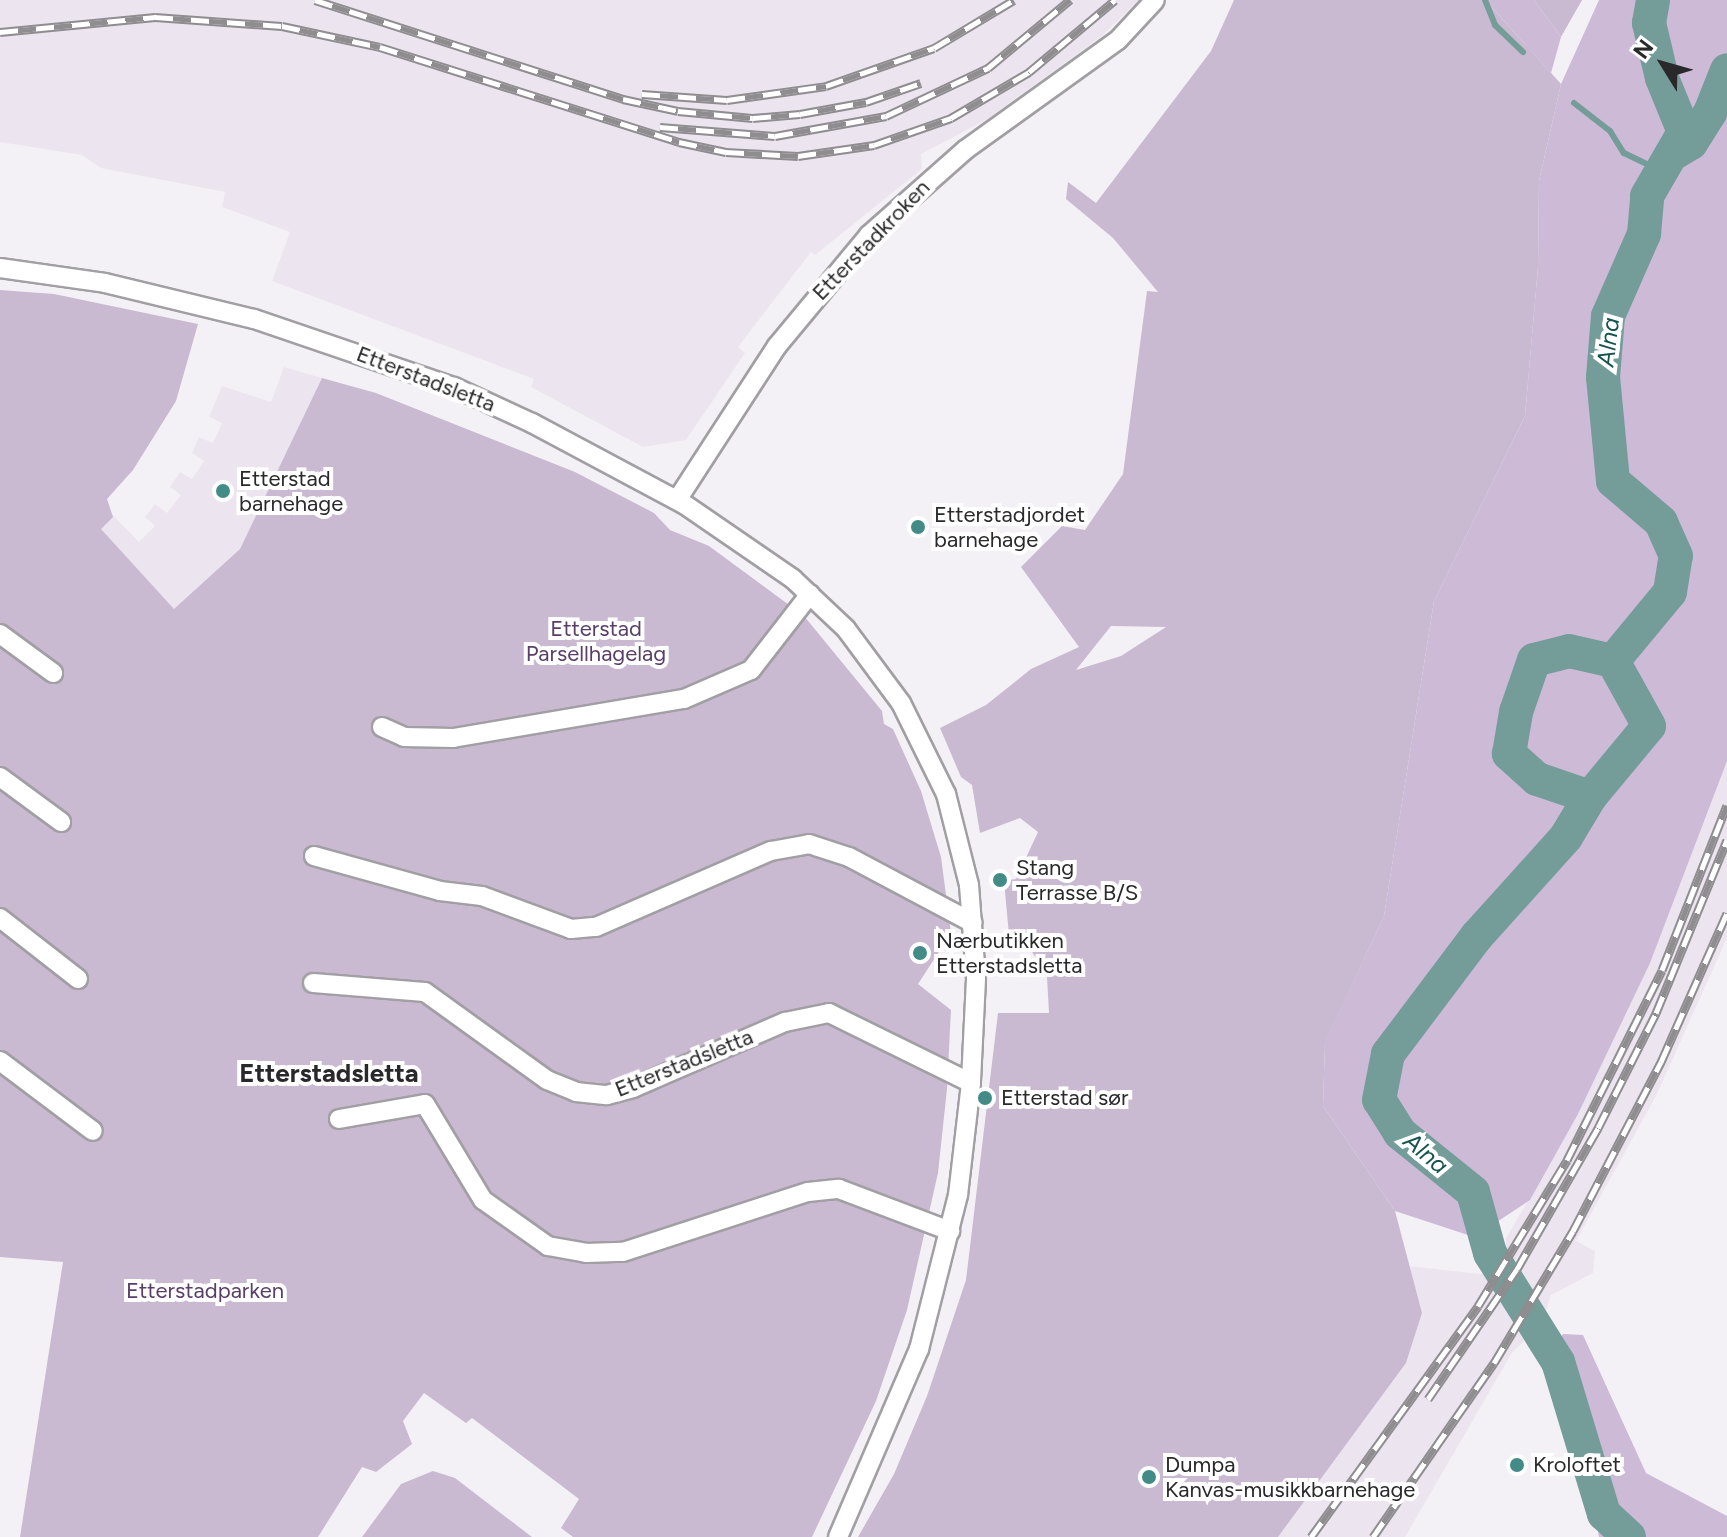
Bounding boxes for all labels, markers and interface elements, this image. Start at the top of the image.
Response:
north arrow [1623,24,1703,104]
text: N [1628,34,1659,64]
street label: Etterstadkroken [807,174,935,306]
water label: Alna [1591,316,1625,368]
street label: Etterstadsletta [353,340,499,418]
place label: Etterstad barnehage [239,465,343,516]
marker: Etterstad barnehage [214,482,232,500]
place label: Etterstadjordet barnehage [934,501,1085,552]
marker: Etterstadjordet barnehage [909,518,927,536]
park label: Etterstad Parsellhagelag [526,615,666,666]
place label: Stang Terrasse B/S [1016,854,1138,906]
marker: Stang Terrasse B/S [991,871,1009,889]
place label: Nærbutikken Etterstadsletta [936,927,1083,978]
marker: Nærbutikken Etterstadsletta [911,944,929,962]
street label: Etterstadsletta [611,1023,757,1103]
district label: Etterstadsletta [239,1058,419,1090]
place label: Etterstad sør [1001,1085,1129,1111]
marker: Etterstad sør [976,1089,994,1107]
water label: Alna [1398,1126,1454,1180]
park label: Etterstadparken [126,1278,284,1304]
place label: Dumpa Kanvas-musikkbarnehage [1165,1451,1415,1502]
place label: Kroloftet [1533,1452,1621,1478]
marker: Kroloftet [1508,1456,1526,1474]
marker: Dumpa Kanvas-musikkbarnehage [1140,1468,1158,1486]

